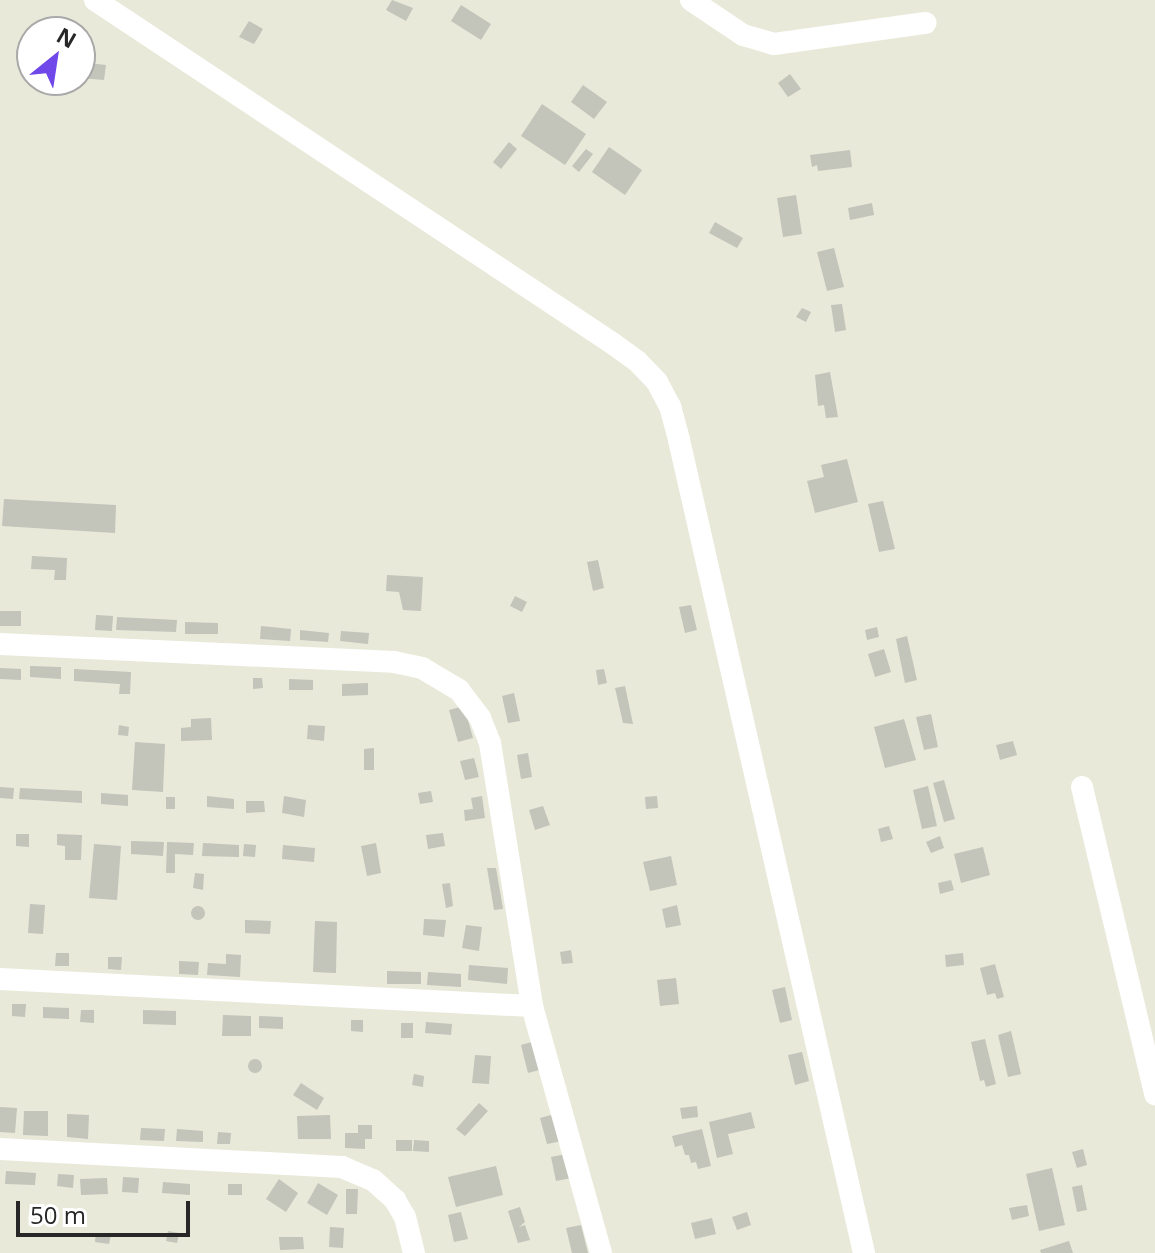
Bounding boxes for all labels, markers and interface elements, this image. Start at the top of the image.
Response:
north arrow [16,16,96,96]
text: N [52,19,82,54]
scale bar [20,1185,194,1235]
text: 50 m [30,1198,86,1231]

